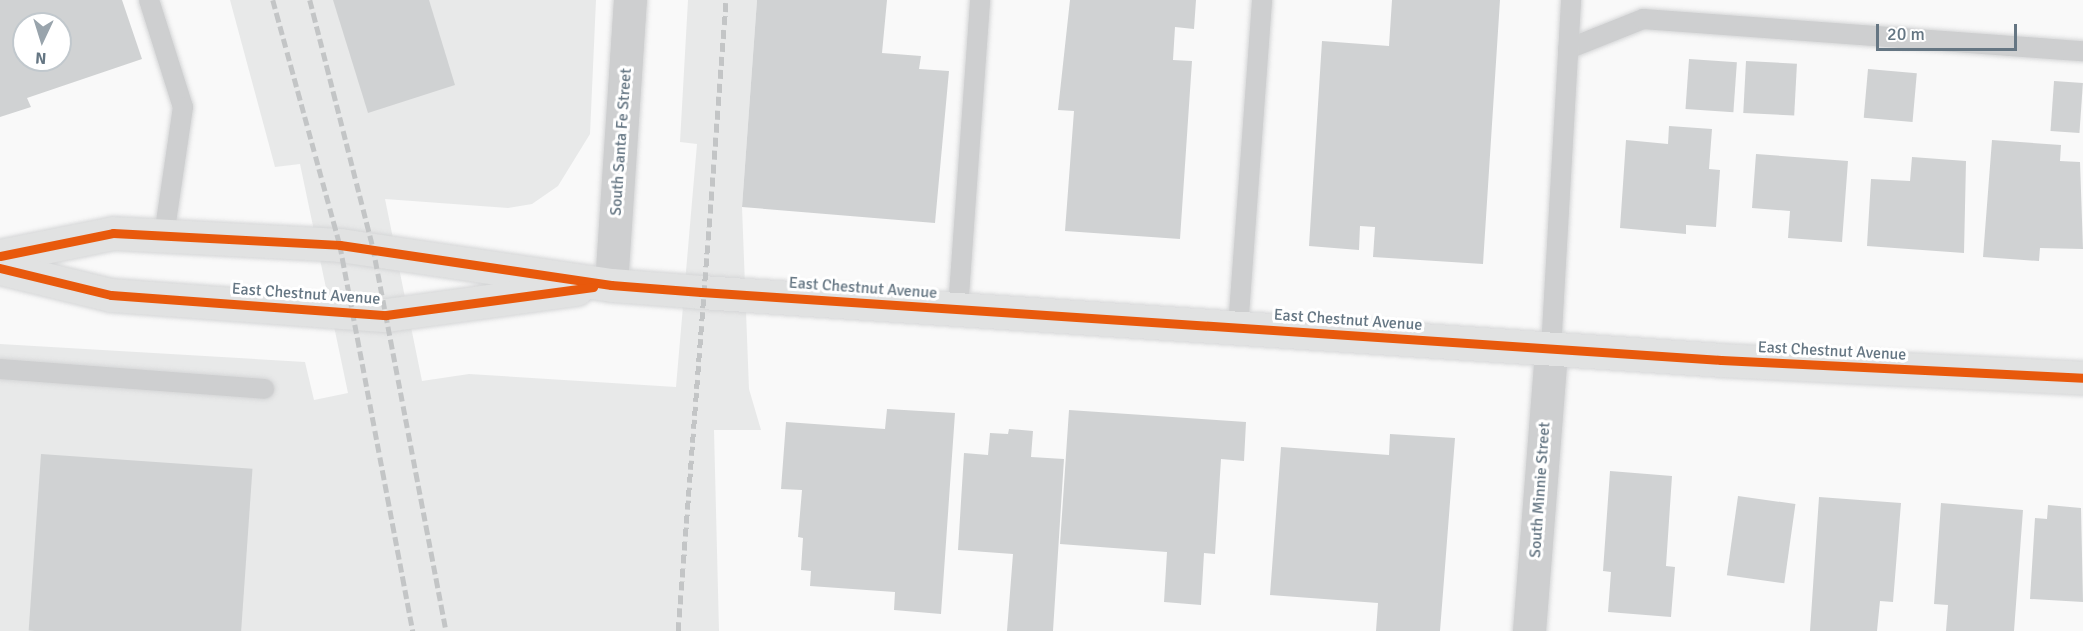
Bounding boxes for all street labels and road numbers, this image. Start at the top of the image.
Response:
street label: South Santa Fe Street [606,68,636,216]
street label: East Chestnut Avenue [788,273,938,303]
street label: East Chestnut Avenue [231,279,381,309]
street label: East Chestnut Avenue [1273,305,1423,335]
street label: East Chestnut Avenue [1757,338,1907,364]
street label: South Minnie Street [1526,421,1554,559]

